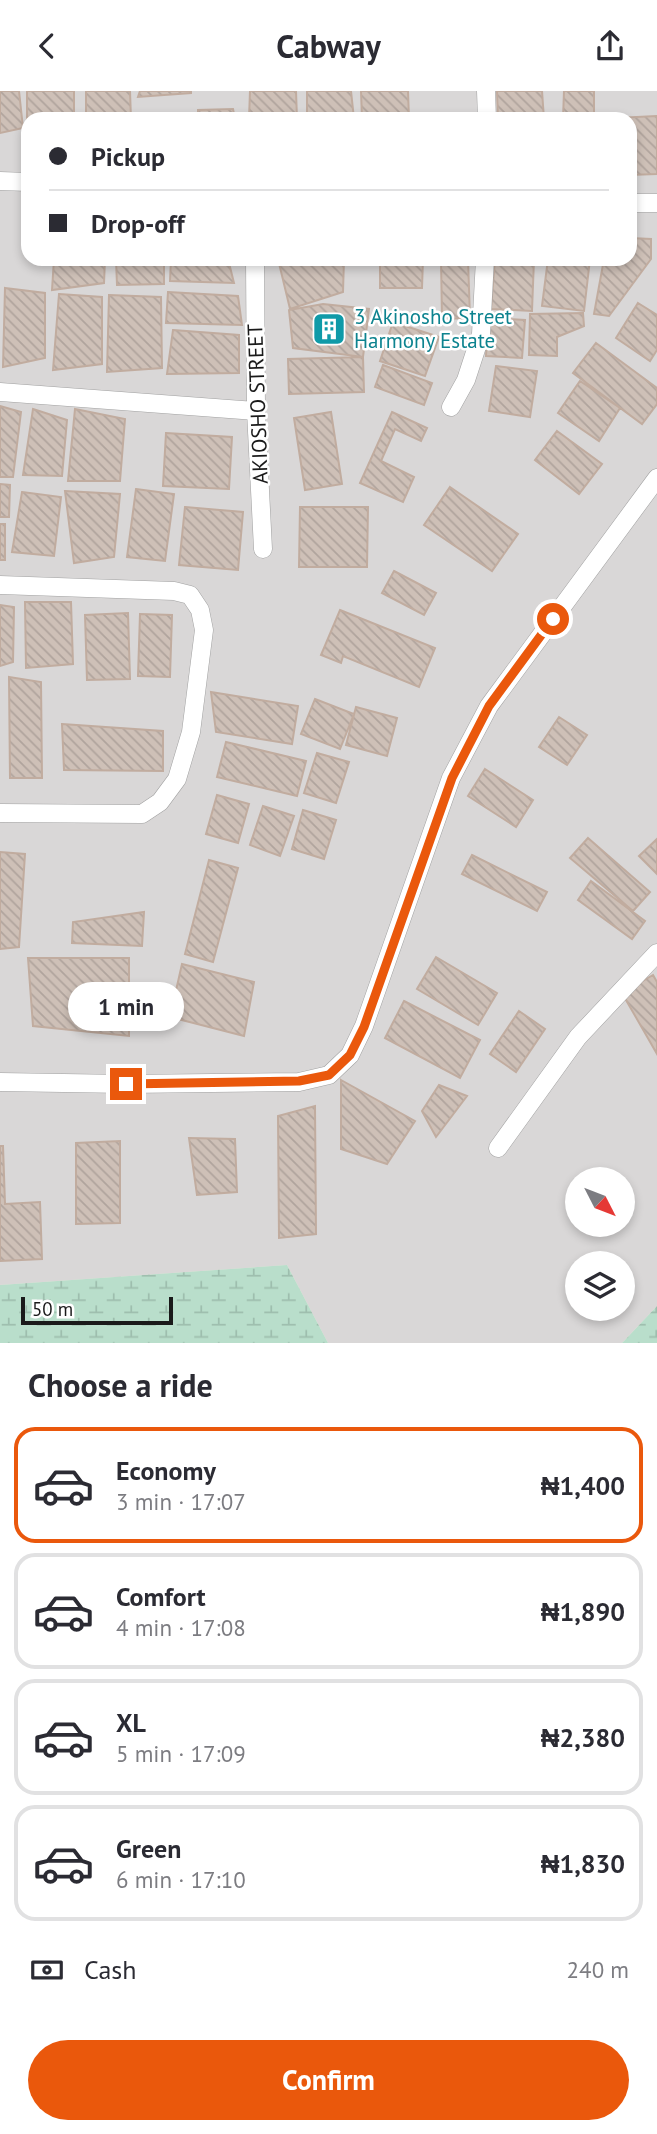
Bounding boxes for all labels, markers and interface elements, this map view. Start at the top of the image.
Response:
text: Cabway [276,25,381,67]
icon: back [28,27,66,65]
icon: share [591,27,629,65]
text: Pickup [91,140,165,173]
text: Drop-off [91,207,185,240]
place label: 3 Akinosho Street Harmony Estate [354,303,512,354]
building icon: 3 Akinosho Street Harmony Estate [310,310,348,348]
street label: AKIOSHO STREET [241,323,274,485]
route start [537,603,569,635]
callout: 1 min [68,983,184,1031]
text: 1 min [98,992,154,1021]
route end [110,1068,142,1100]
north arrow [565,1167,635,1237]
map controls [565,1167,635,1321]
button: layers [565,1251,635,1321]
scale bar [21,1294,173,1326]
text: 50 m [32,1297,73,1321]
text: Choose a ride [28,1364,213,1406]
icon: car [32,1454,95,1517]
text: Economy [116,1454,216,1487]
text: ₦1,400 [541,1469,625,1502]
text: 3 min · 17:07 [116,1487,246,1516]
icon: car [32,1580,95,1643]
text: Comfort [116,1580,206,1613]
text: ₦1,890 [541,1595,625,1628]
text: 4 min · 17:08 [116,1613,246,1642]
icon: car [32,1706,95,1769]
text: XL [116,1706,146,1739]
text: ₦2,380 [541,1721,625,1754]
text: 5 min · 17:09 [116,1739,246,1768]
icon: car [32,1832,95,1895]
text: Green [116,1832,181,1865]
text: ₦1,830 [541,1847,625,1880]
text: 6 min · 17:10 [116,1865,246,1894]
icon: cash [28,1951,66,1989]
text: Cash [84,1953,136,1986]
text: 240 m [567,1955,629,1984]
button: Confirm [28,2040,629,2120]

